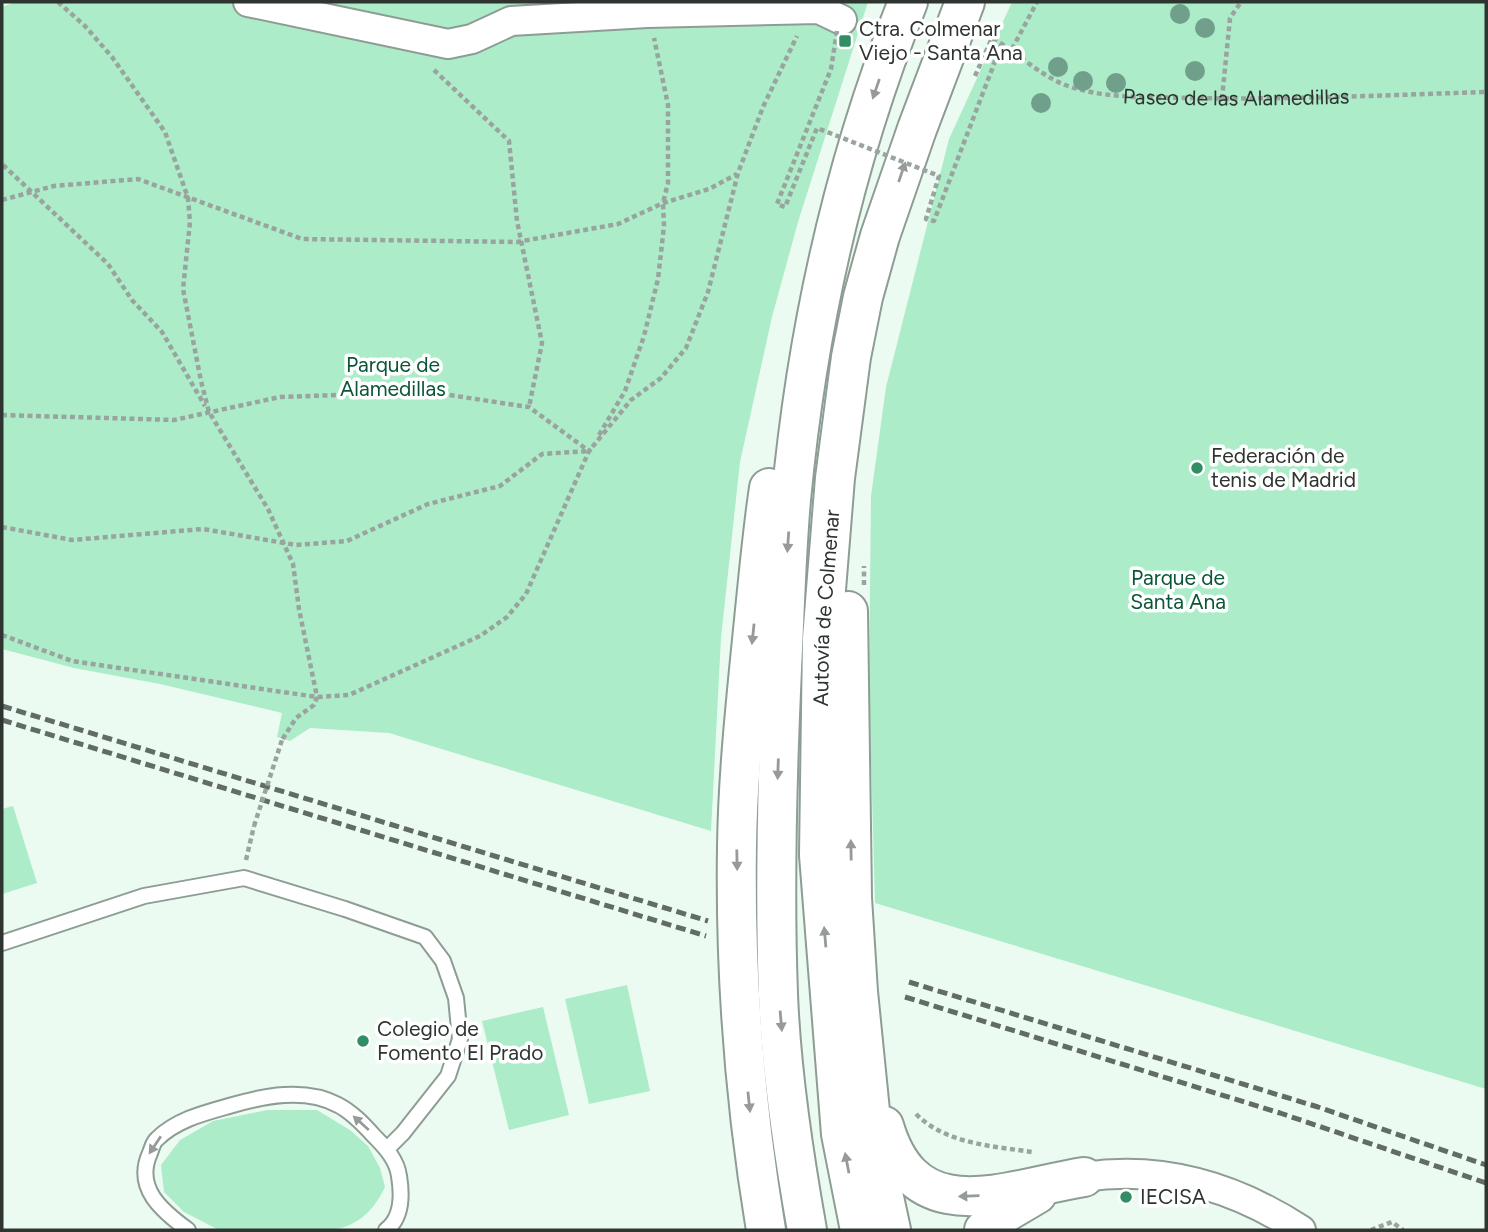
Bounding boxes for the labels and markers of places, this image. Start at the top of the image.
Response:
place label: Ctra. Colmenar Viejo - Santa Ana [859,16,1023,65]
marker: Ctra. Colmenar Viejo - Santa Ana [837,33,853,49]
place label: Federación de tenis de Madrid [1211,443,1356,492]
marker: Federación de tenis de Madrid [1189,460,1205,476]
place label: Colegio de Fomento El Prado [377,1016,543,1065]
marker: Colegio de Fomento El Prado [355,1033,371,1049]
place label: IECISA [1140,1184,1206,1209]
marker: IECISA [1118,1189,1134,1205]

